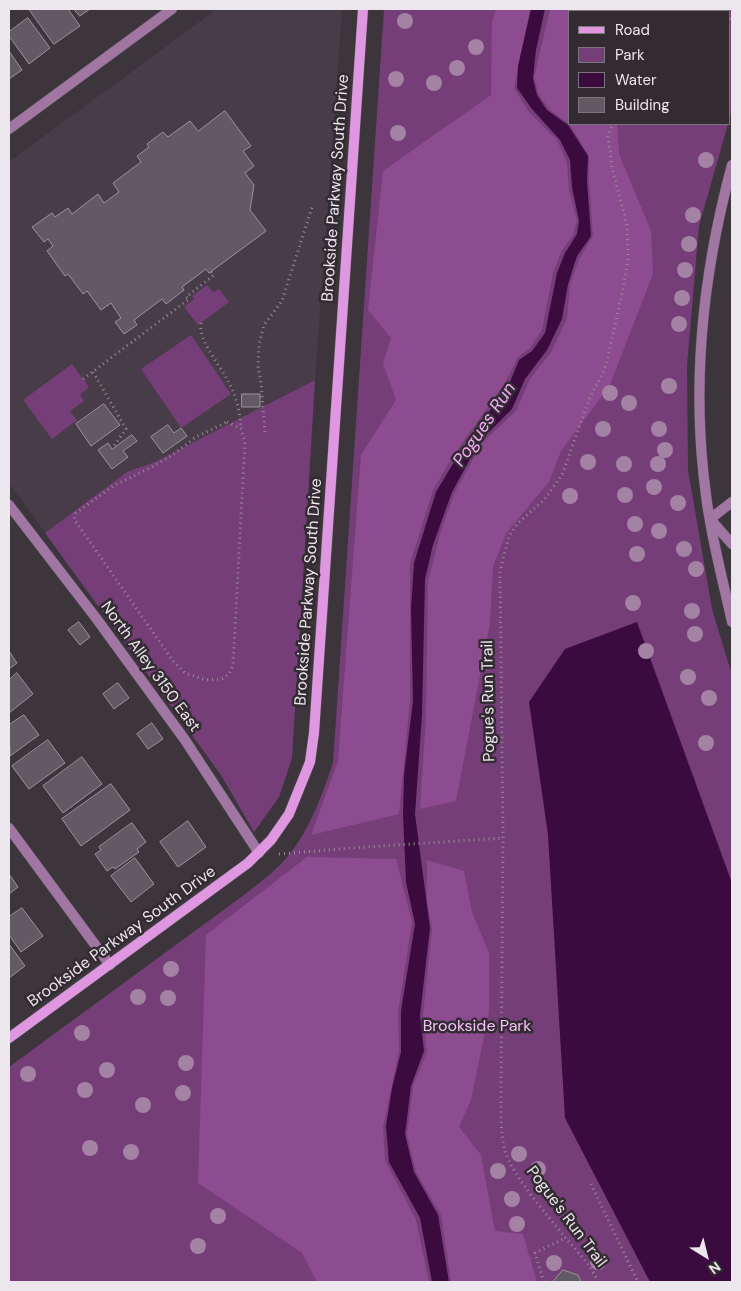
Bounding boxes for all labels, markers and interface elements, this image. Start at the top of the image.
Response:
legend [568,10,731,125]
text: Road [615,20,650,40]
text: Park [615,45,645,65]
text: Water [615,70,656,90]
street label: Brookside Parkway South Drive [318,74,354,302]
text: Building [615,95,670,115]
water label: Pogues Run [449,379,521,471]
street label: Brookside Parkway South Drive [291,478,327,706]
street label: North Alley 3150 East [96,598,204,736]
street label: Pogue's Run Trail [478,640,500,762]
street label: Brookside Parkway South Drive [24,862,220,1012]
park label: Brookside Park [423,1017,531,1037]
street label: Pogue's Run Trail [522,1163,610,1271]
north arrow [681,1231,731,1281]
text: N [705,1258,724,1278]

